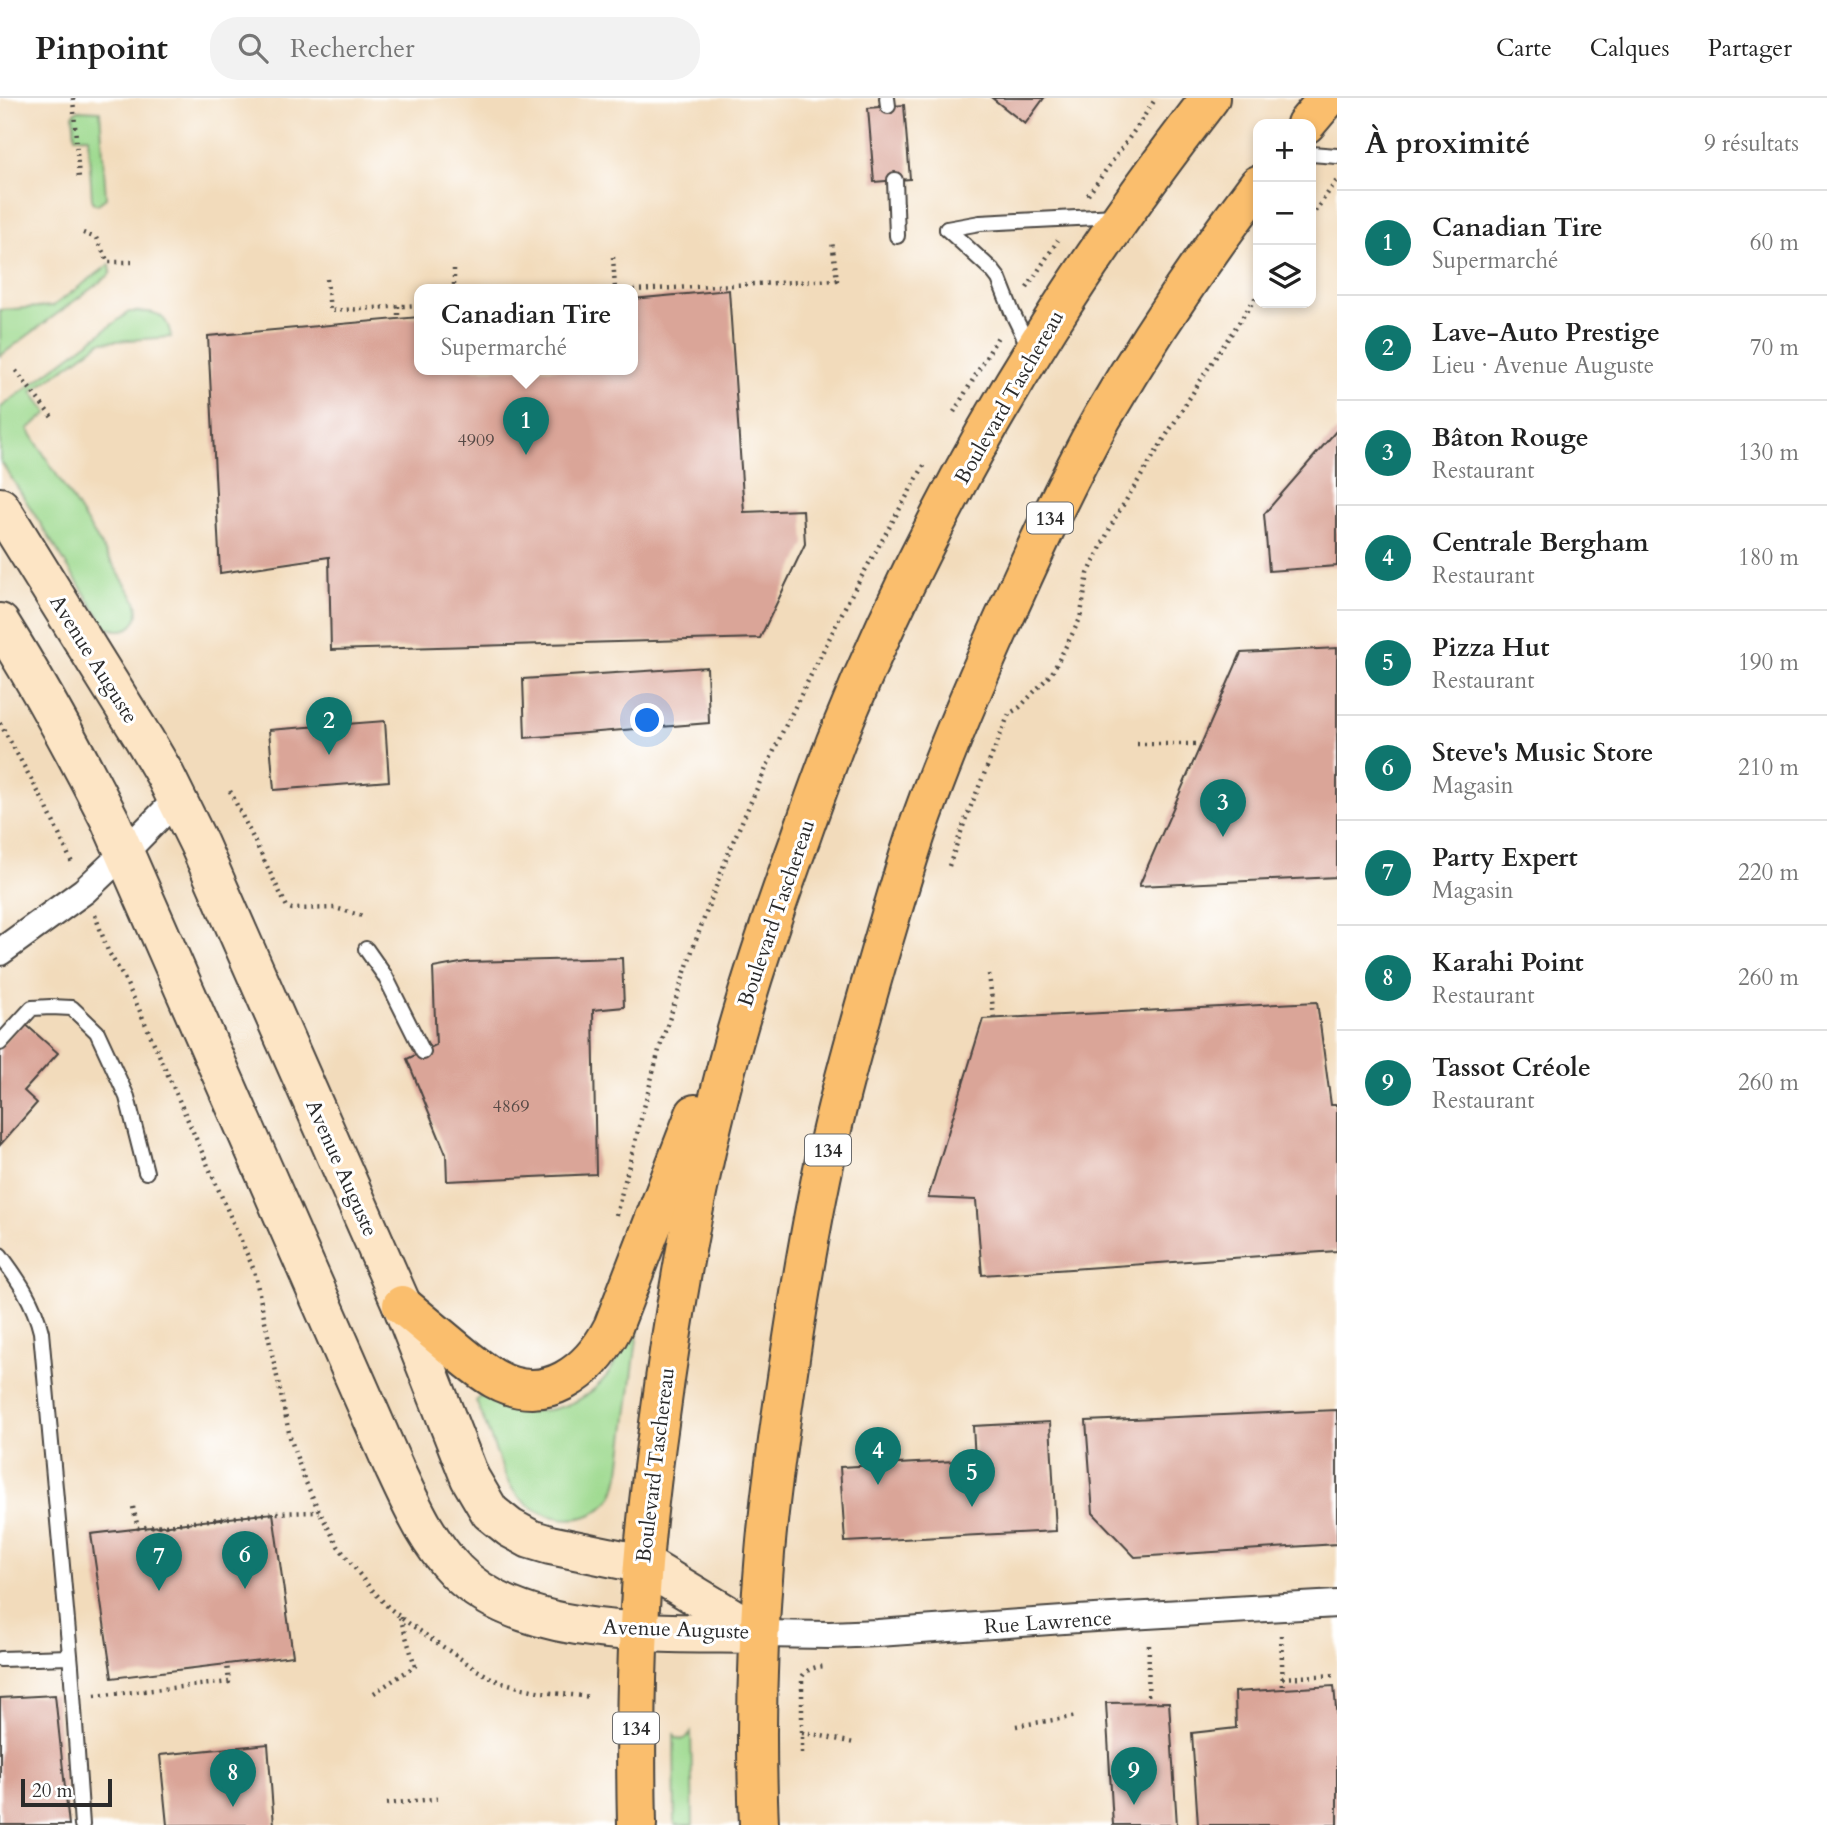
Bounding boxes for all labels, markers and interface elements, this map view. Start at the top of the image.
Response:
search box [210,17,700,80]
text: Pinpoint [35,26,168,71]
icon: search [234,29,272,67]
text: Rechercher [290,31,415,66]
text: Carte [1496,32,1552,65]
text: Calques [1590,32,1670,65]
text: Partager [1708,32,1792,65]
map controls [1253,119,1316,308]
button: + [1253,119,1316,182]
text: À proximité [1365,123,1530,164]
text: 9 résultats [1704,128,1799,159]
button: − [1253,182,1316,245]
text: Canadian Tire [1432,210,1603,245]
text: 1 [1382,227,1394,258]
text: 60 m [1750,227,1799,258]
button: layers [1253,245,1316,308]
text: Supermarché [1432,245,1559,276]
popup [414,284,638,375]
text: Canadian Tire [441,297,611,332]
street label: Boulevard Taschereau [948,305,1071,489]
text: Lave-Auto Prestige [1432,315,1660,350]
text: Supermarché [441,332,567,363]
text: 2 [1382,332,1394,363]
text: 70 m [1750,332,1799,363]
text: Lieu · Avenue Auguste [1432,350,1654,381]
pin: 1 [503,397,549,455]
text: Bâton Rouge [1432,420,1589,455]
house number: 4909 [458,428,494,453]
text: 3 [1382,437,1394,468]
text: 130 m [1738,437,1799,468]
text: Restaurant [1432,455,1535,486]
road number: 134 [1027,502,1073,534]
text: Centrale Bergham [1432,525,1649,560]
text: 4 [1382,542,1394,573]
text: 180 m [1738,542,1799,573]
text: Restaurant [1432,560,1535,591]
street label: Avenue Auguste [42,589,145,729]
text: Pizza Hut [1432,630,1549,665]
text: 5 [1382,647,1394,678]
text: 190 m [1738,647,1799,678]
text: Restaurant [1432,665,1535,696]
pin: 2 [306,697,352,755]
your location [630,703,664,737]
text: Steve's Music Store [1432,735,1653,770]
text: 6 [1382,752,1394,783]
text: 210 m [1738,752,1799,783]
text: Magasin [1432,770,1514,801]
pin: 3 [1200,779,1246,837]
street label: Boulevard Taschereau [731,816,822,1011]
text: Party Expert [1432,840,1578,875]
text: 7 [1382,857,1394,888]
text: 220 m [1738,857,1799,888]
text: Magasin [1432,875,1514,906]
text: Karahi Point [1432,945,1584,980]
text: 8 [1382,962,1394,993]
text: 260 m [1738,962,1799,993]
text: Restaurant [1432,980,1535,1011]
text: Tassot Créole [1432,1050,1591,1085]
text: 9 [1382,1067,1394,1098]
text: 260 m [1738,1067,1799,1098]
text: Restaurant [1432,1085,1535,1116]
house number: 4869 [493,1094,529,1119]
street label: Avenue Auguste [298,1095,385,1241]
road number: 134 [805,1134,851,1166]
street label: Boulevard Taschereau [629,1366,682,1564]
pin: 4 [855,1427,901,1485]
pin: 5 [949,1449,995,1507]
pin: 6 [222,1531,268,1589]
pin: 7 [136,1533,182,1591]
street label: Rue Lawrence [983,1604,1113,1641]
street label: Avenue Auguste [602,1612,750,1647]
road number: 134 [613,1712,659,1744]
pin: 9 [1111,1747,1157,1805]
pin: 8 [210,1749,256,1807]
scale bar [21,1776,112,1808]
text: 20 m [32,1778,73,1804]

